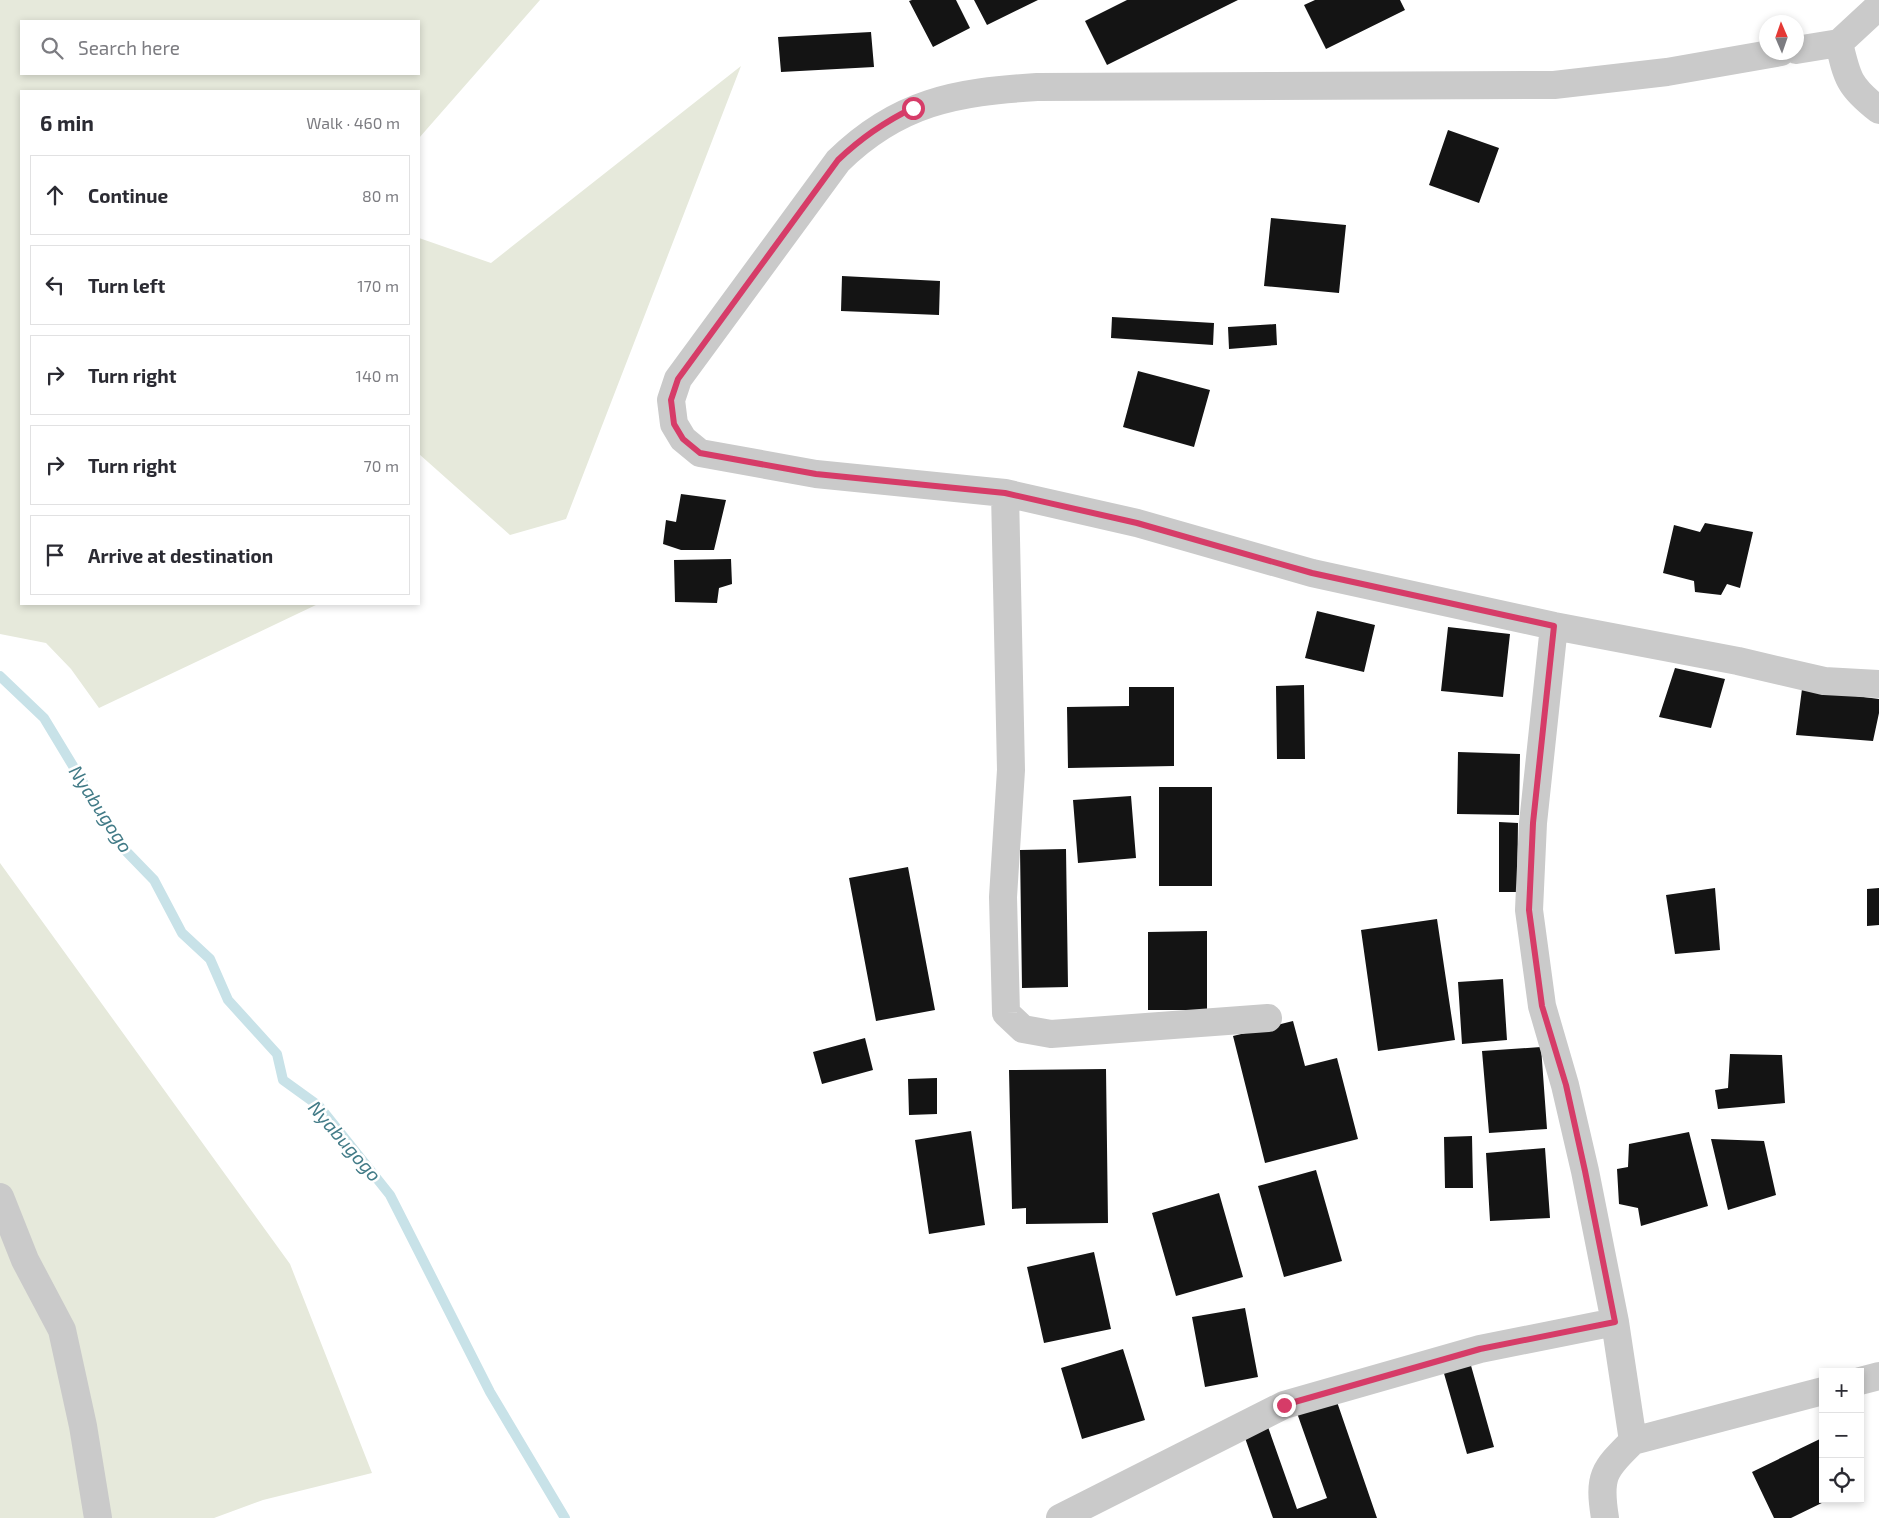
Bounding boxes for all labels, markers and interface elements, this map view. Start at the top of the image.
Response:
north arrow [1759,15,1804,60]
search box [20,20,420,75]
icon: search [38,34,66,62]
text: Search here [78,36,180,59]
route start [902,97,925,120]
text: 6 min [40,110,94,135]
text: Walk · 460 m [306,113,400,132]
icon: ahead [41,181,69,209]
text: Continue [88,184,168,207]
text: 80 m [362,186,399,205]
icon: left [41,271,69,299]
text: Turn left [88,274,165,297]
text: 170 m [357,276,399,295]
icon: right [41,361,69,389]
text: Turn right [88,364,176,387]
text: 140 m [356,366,399,385]
icon: right [41,451,69,479]
text: Turn right [88,454,176,477]
text: 70 m [364,456,399,475]
icon: arrive [41,541,69,569]
text: Arrive at destination [88,544,273,567]
water label: Nyabugogo [64,761,138,857]
water label: Nyabugogo [303,1096,387,1186]
map controls [1819,1368,1864,1503]
button: + [1819,1368,1864,1413]
route end [1273,1394,1296,1417]
button: − [1819,1413,1864,1458]
button: locate [1819,1458,1864,1503]

